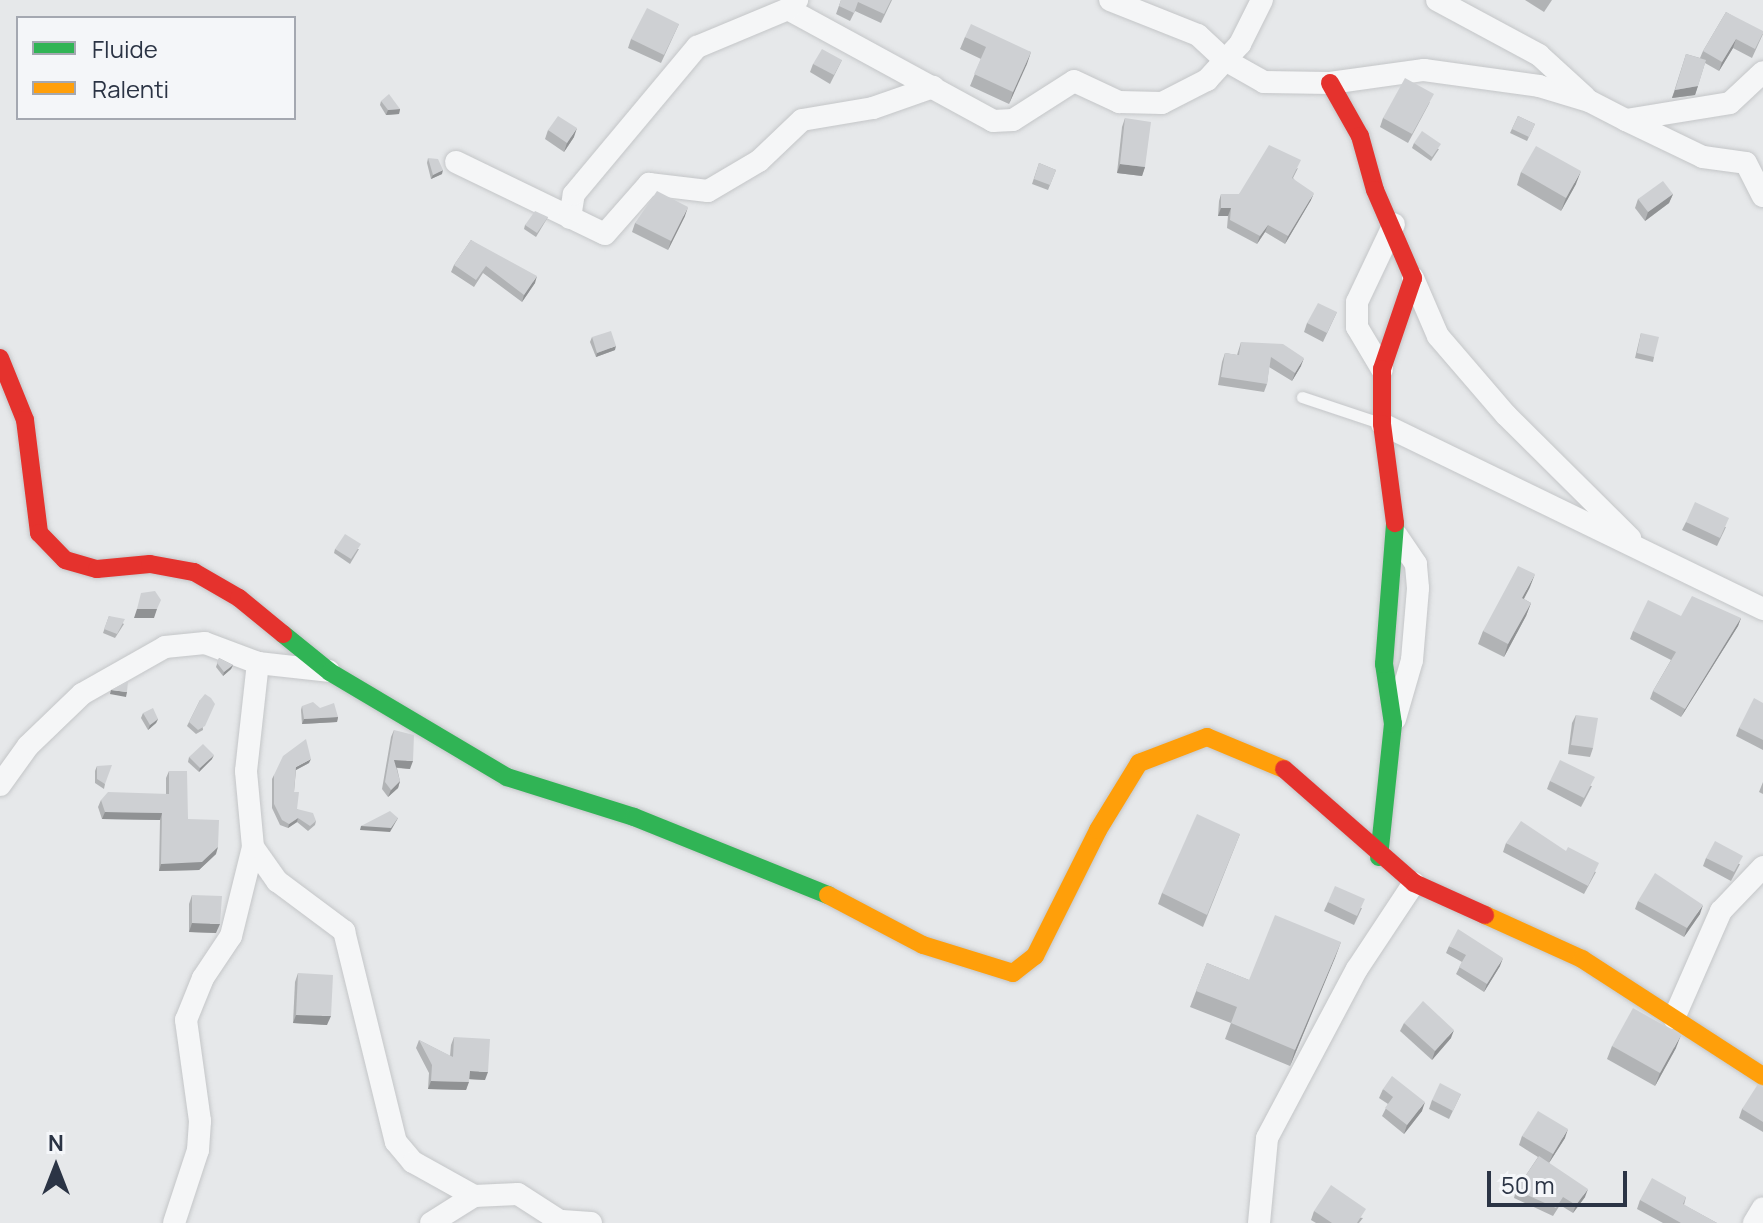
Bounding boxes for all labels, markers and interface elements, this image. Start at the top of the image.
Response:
legend [16,16,296,120]
text: Fluide [92,32,158,65]
text: Ralenti [92,72,169,105]
north arrow [16,1127,96,1207]
text: N [48,1128,64,1158]
scale bar [1491,1155,1631,1205]
text: 50 m [1501,1168,1555,1201]

